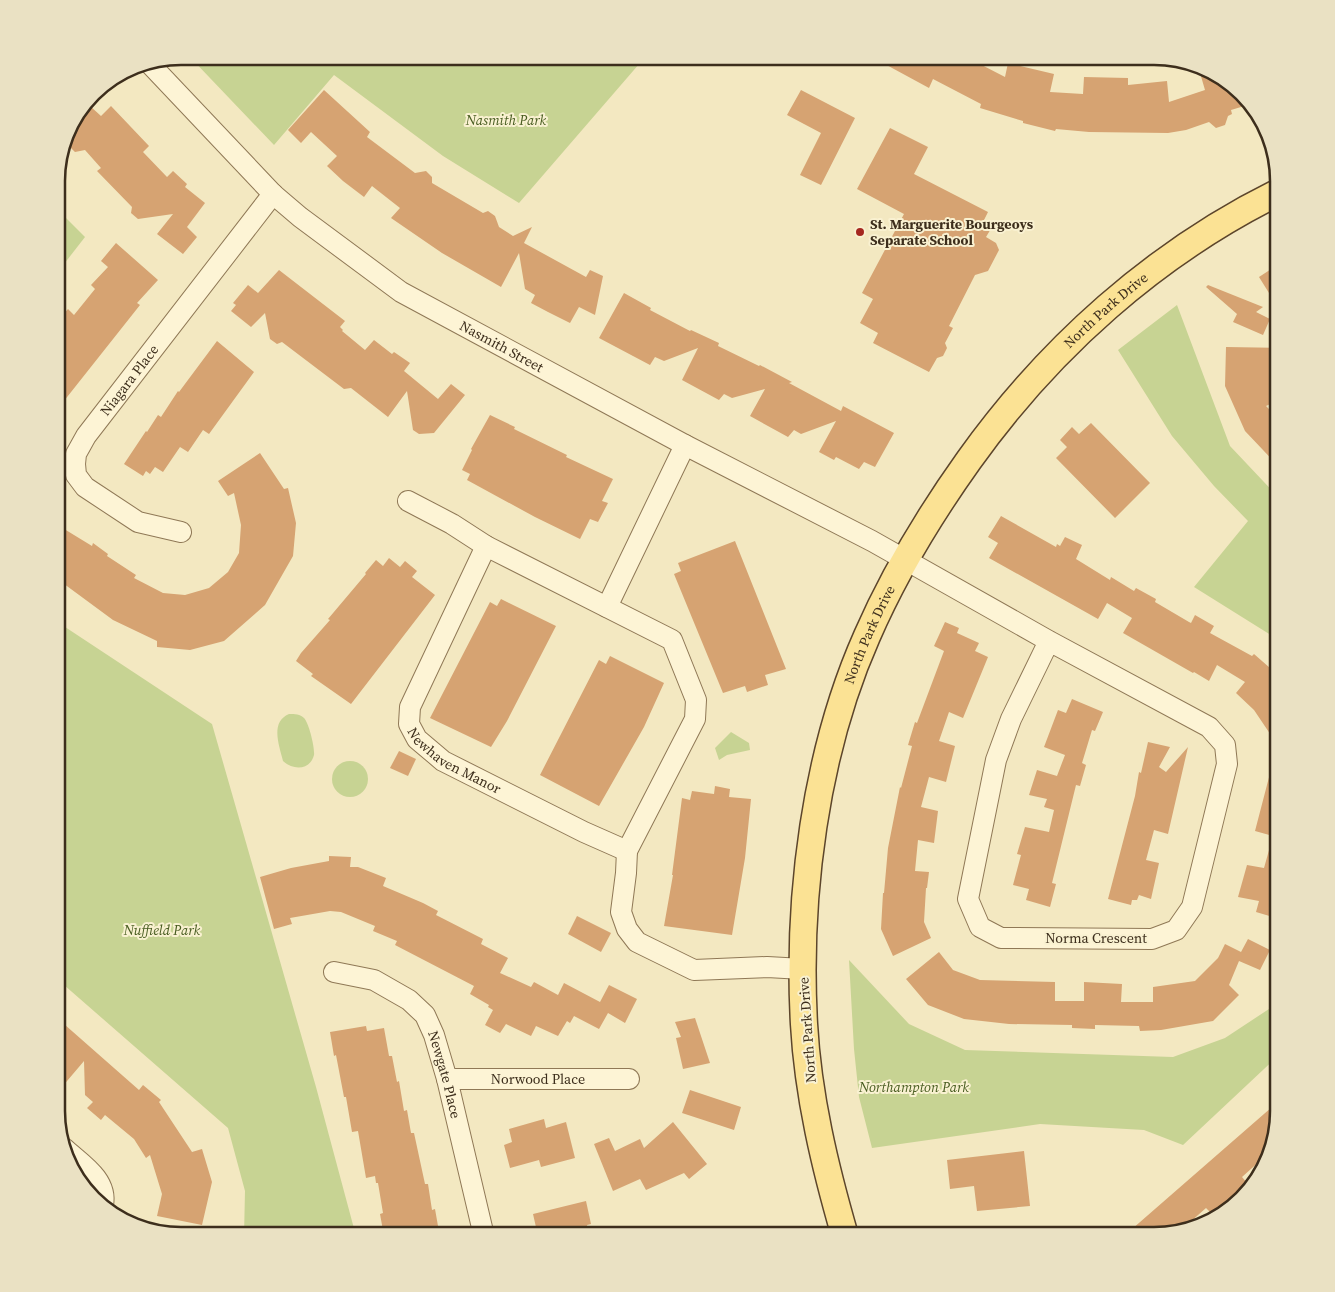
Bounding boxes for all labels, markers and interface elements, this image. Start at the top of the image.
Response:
park label: Nasmith Park [465,110,547,130]
place label: St. Marguerite Bourgeoys Separate School [870,214,1034,250]
marker: St. Marguerite Bourgeoys Separate School [854,226,866,238]
street label: North Park Drive [1059,268,1152,353]
street label: Nasmith Street [456,315,548,377]
street label: Niagara Place [95,340,163,420]
street label: North Park Drive [839,582,900,687]
street label: Newhaven Manor [402,724,505,799]
park label: Nuffield Park [123,920,201,940]
street label: Norma Crescent [1045,928,1147,948]
street label: North Park Drive [793,976,821,1084]
street label: Newgate Place [423,1028,466,1120]
street label: Norwood Place [491,1069,585,1089]
park label: Northampton Park [858,1077,969,1097]

